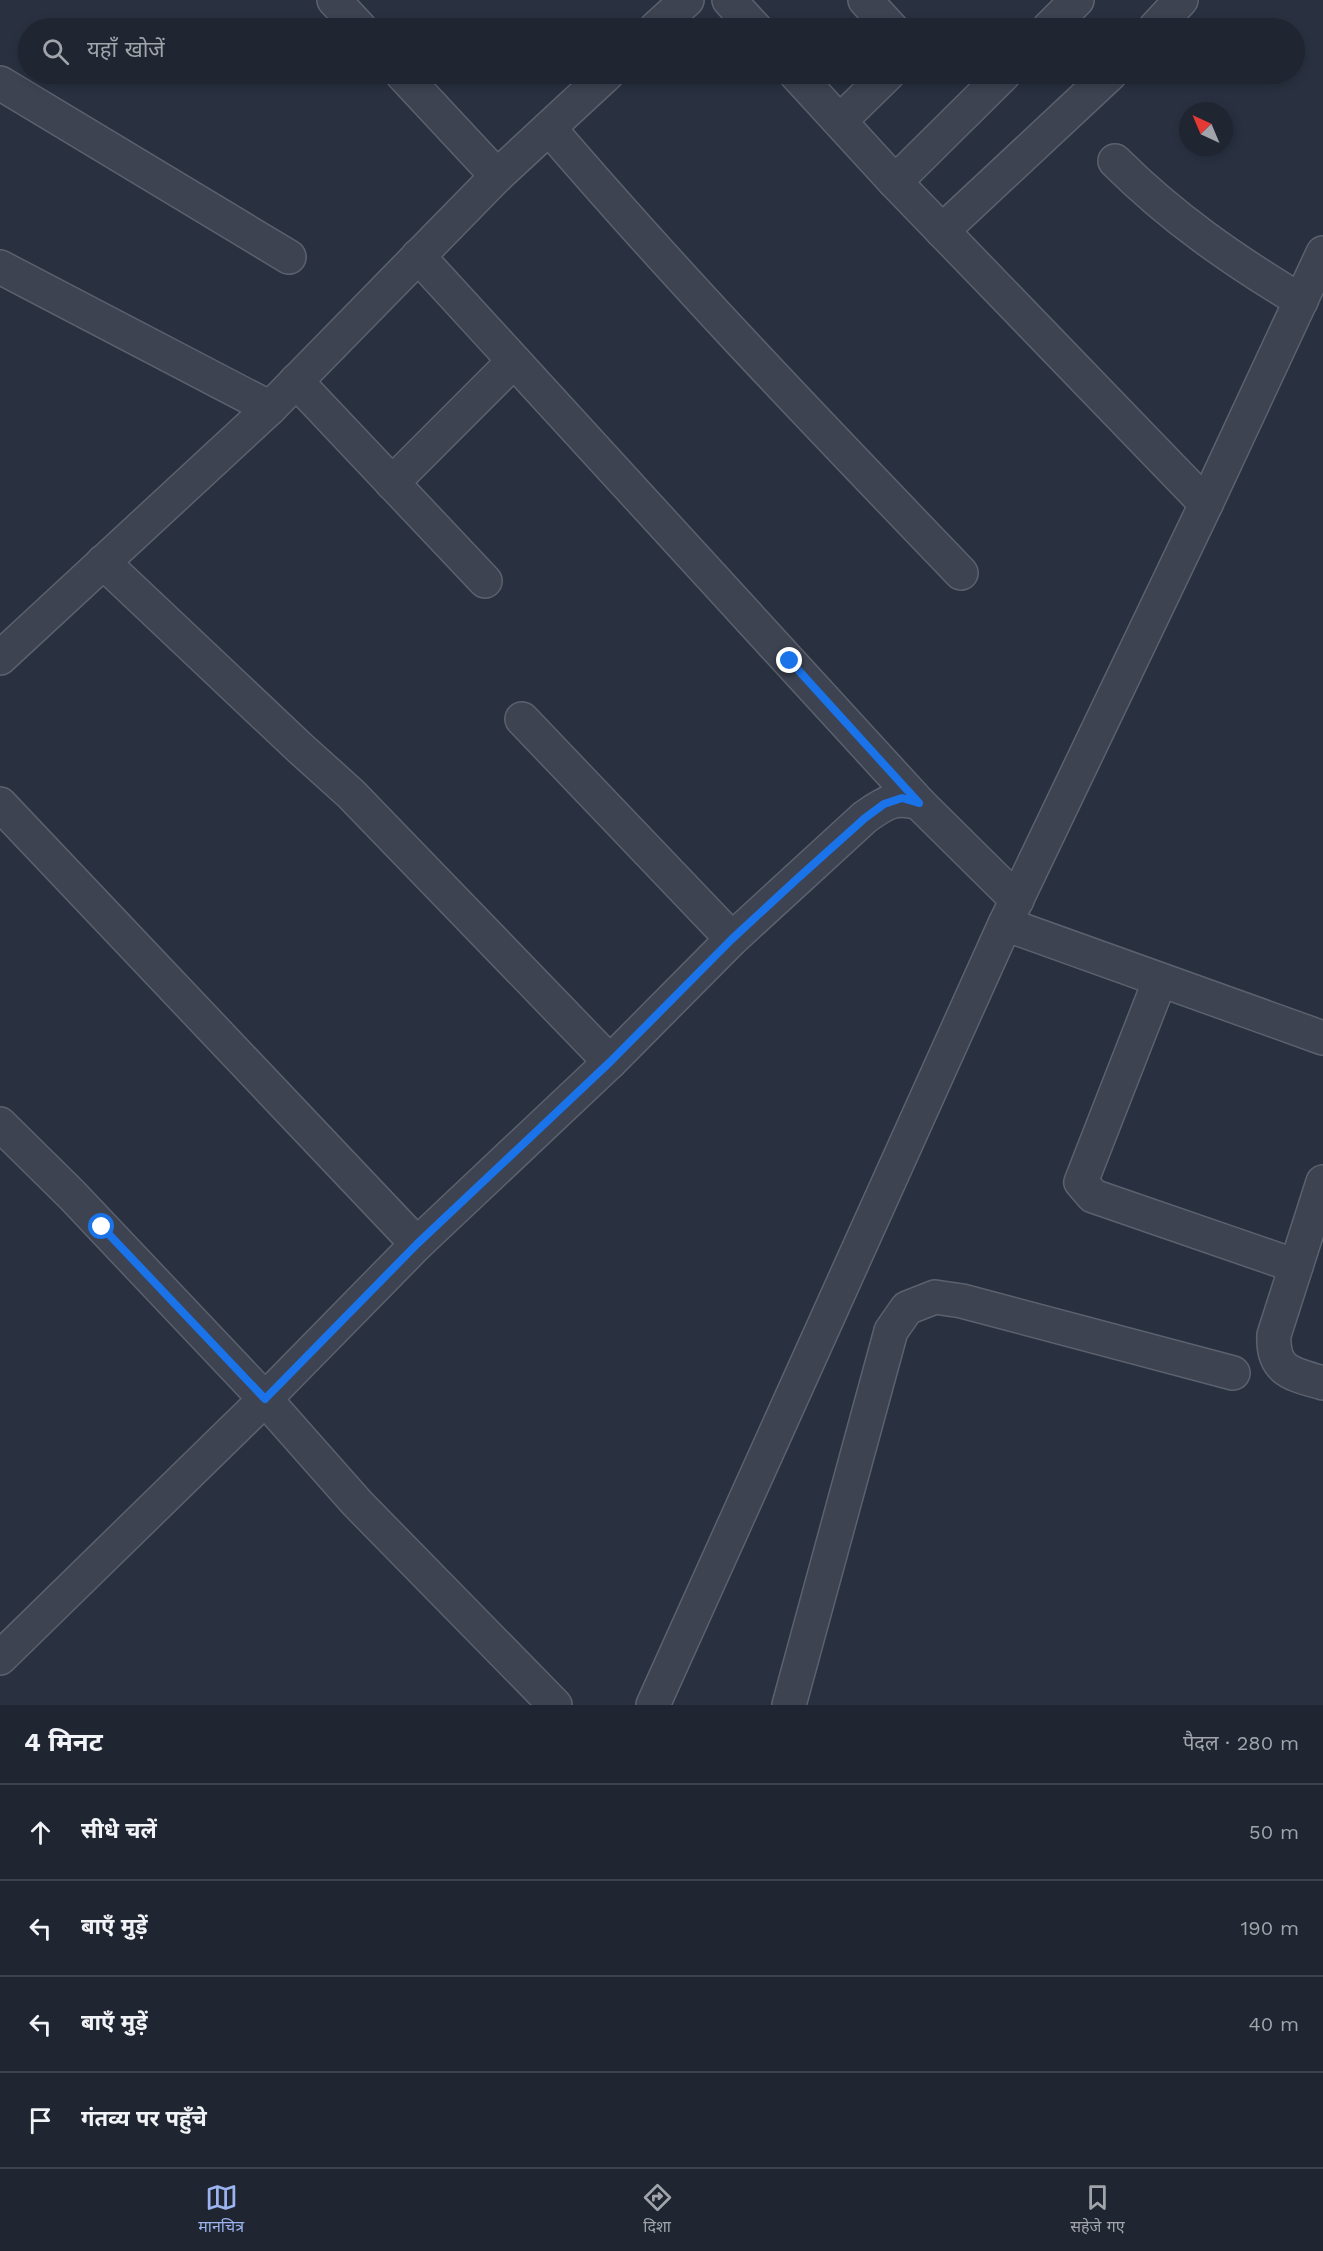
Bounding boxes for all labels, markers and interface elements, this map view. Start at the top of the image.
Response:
search box [18,18,1305,84]
icon: search [39,35,72,68]
text: यहाँ खोजें [87,37,165,62]
north arrow [1179,102,1233,156]
route end [776,647,802,673]
route start [88,1213,114,1239]
text: 4 मिनट [24,1727,103,1757]
text: पैदल · 280 m [1183,1731,1299,1755]
icon: ahead [24,1816,57,1849]
text: सीधे चलें [81,1818,157,1843]
text: 50 m [1249,1820,1299,1844]
icon: left [24,1912,57,1945]
text: बाएँ मुड़ें [81,1914,148,1939]
text: 190 m [1241,1916,1299,1940]
icon: left [24,2008,57,2041]
text: बाएँ मुड़ें [81,2010,148,2035]
text: 40 m [1248,2012,1299,2036]
icon: arrive [24,2104,57,2137]
text: गंतव्य पर पहुँचे [81,2106,207,2131]
tab: मानचित्र [198,2181,244,2239]
tab: दिशा [641,2181,674,2239]
tab: सहेजे गए [1070,2181,1125,2239]

